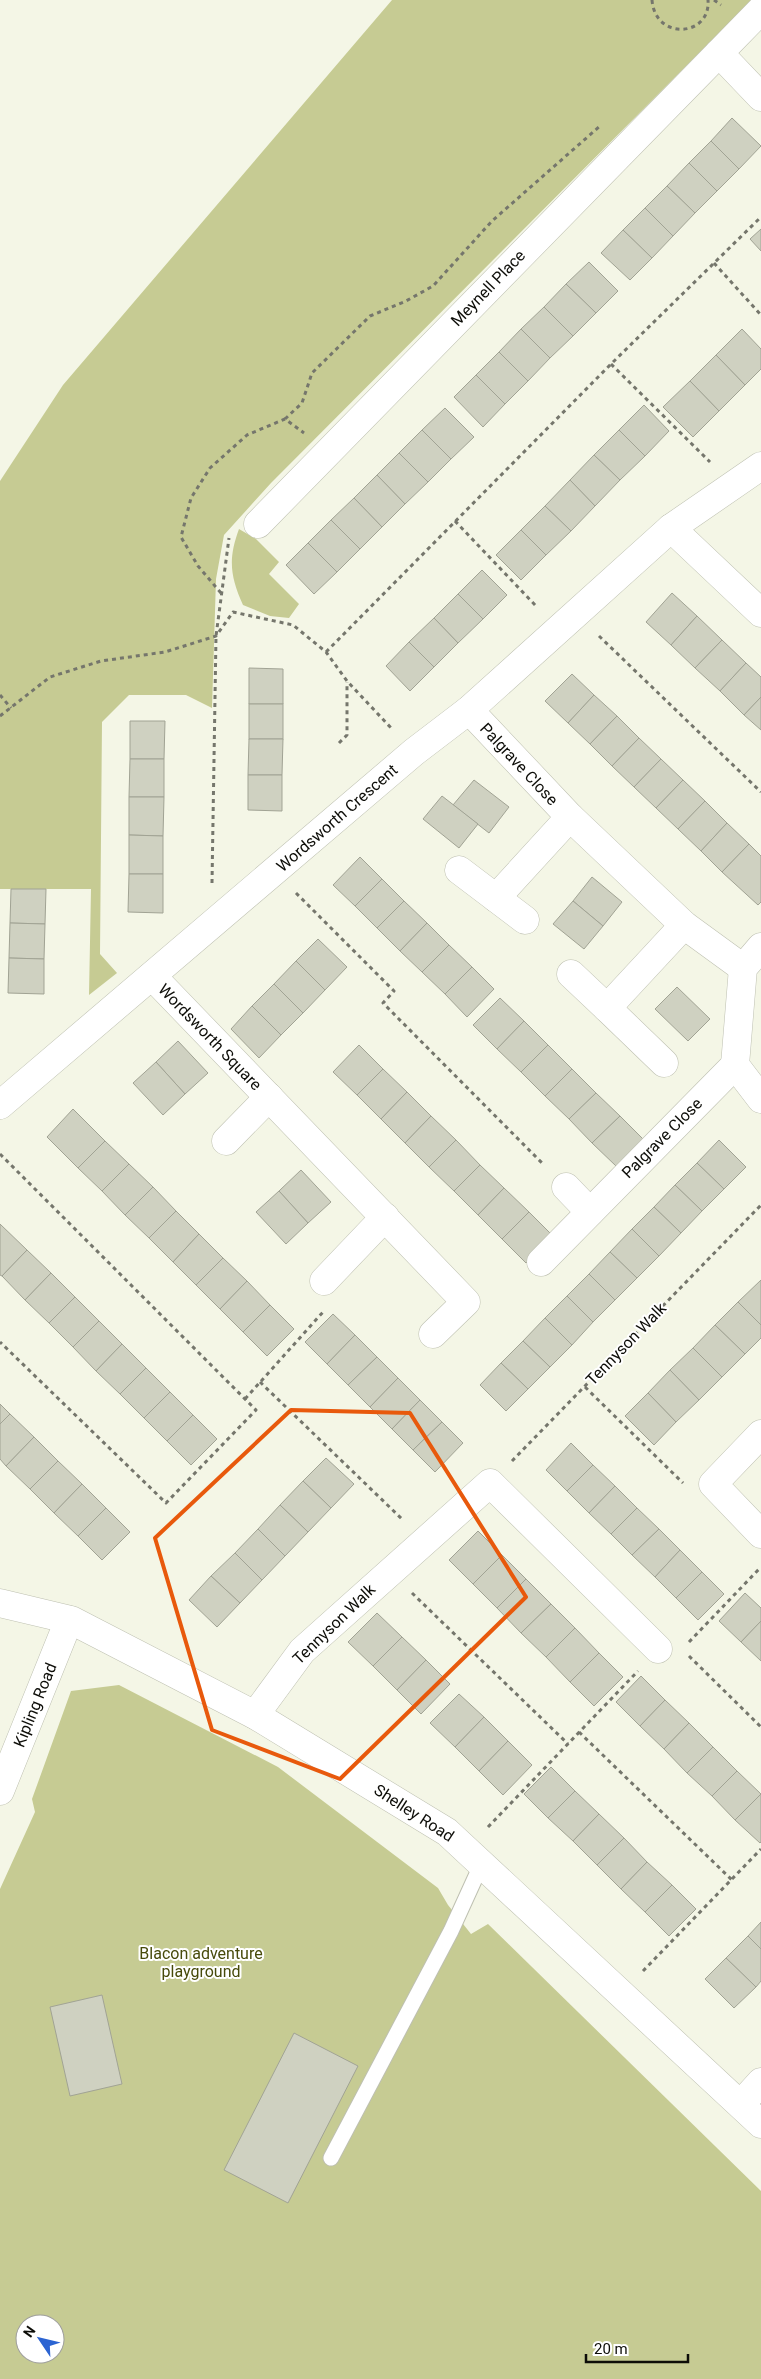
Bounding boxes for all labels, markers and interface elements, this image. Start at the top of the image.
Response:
street label: Meynell Place [447,246,529,330]
street label: Palgrave Close [476,719,562,809]
street label: Wordsworth Crescent [273,760,401,876]
street label: Wordsworth Square [154,980,266,1094]
street label: Palgrave Close [618,1094,706,1182]
street label: Tennyson Walk [582,1298,671,1389]
street label: Tennyson Walk [289,1579,380,1668]
street label: Kipling Road [9,1660,61,1750]
street label: Shelley Road [371,1780,457,1846]
park label: Blacon adventure playground [139,1944,263,1981]
north arrow [15,2314,65,2364]
text: N [20,2323,39,2340]
scale bar [586,2332,688,2364]
text: 20 m [594,2340,628,2358]

